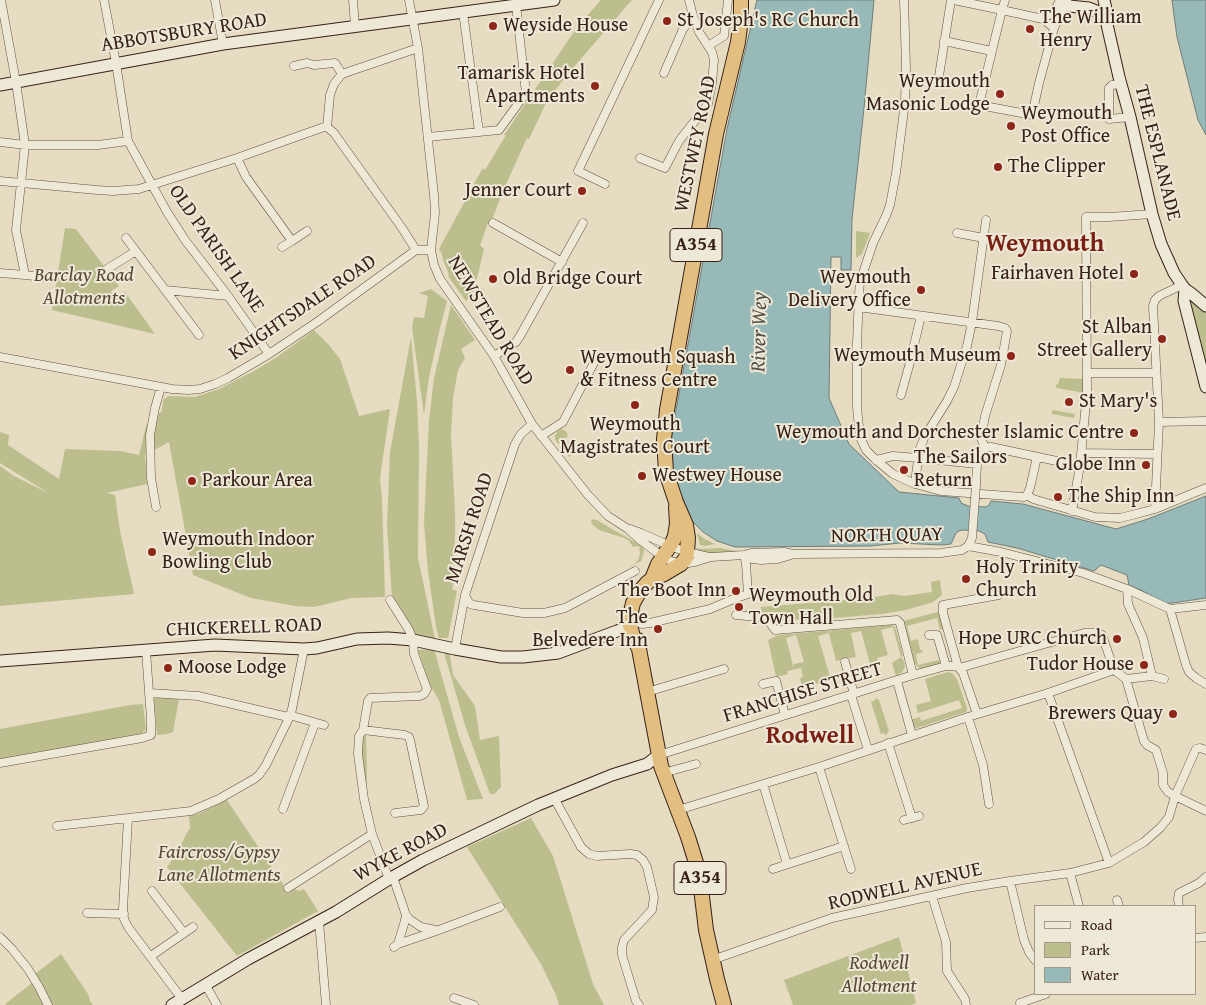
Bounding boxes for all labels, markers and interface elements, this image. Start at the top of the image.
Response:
place label: The William Henry [1040,6,1141,53]
street label: ABBOTSBURY ROAD [99,8,269,58]
place label: St Joseph's RC Church [677,9,859,33]
place label: Weyside House [503,14,628,38]
marker: St Joseph's RC Church [661,15,673,27]
marker: Weyside House [487,20,499,32]
marker: The William Henry [1024,23,1036,35]
place label: Tamarisk Hotel Apartments [457,62,585,109]
place label: Weymouth Masonic Lodge [866,70,990,117]
street label: WESTWEY ROAD [670,74,722,214]
marker: Tamarisk Hotel Apartments [589,80,601,92]
street label: THE ESPLANADE [1129,83,1185,223]
marker: Weymouth Masonic Lodge [994,88,1006,100]
place label: Weymouth Post Office [1021,102,1112,149]
marker: Weymouth Post Office [1005,120,1017,132]
place label: The Clipper [1008,155,1106,179]
marker: The Clipper [992,161,1004,173]
place label: Jenner Court [465,179,572,203]
street label: OLD PARISH LANE [163,181,269,317]
marker: Jenner Court [576,185,588,197]
road number: A354 [670,228,722,262]
district label: Weymouth [986,230,1104,260]
street label: KNIGHTSDALE ROAD [225,250,381,366]
street label: NEWSTEAD ROAD [442,252,538,390]
place label: Fairhaven Hotel [991,262,1124,286]
park label: Barclay Road Allotments [34,264,134,311]
place label: Weymouth Delivery Office [788,266,911,313]
place label: Old Bridge Court [503,267,643,291]
marker: Fairhaven Hotel [1128,268,1140,280]
marker: Old Bridge Court [487,273,499,285]
marker: Weymouth Delivery Office [915,284,927,296]
water label: River Wey [747,292,773,372]
place label: St Alban Street Gallery [1037,316,1152,363]
marker: St Alban Street Gallery [1156,333,1168,345]
place label: Weymouth Museum [834,344,1001,368]
place label: Weymouth Squash & Fitness Centre [580,346,735,393]
marker: Weymouth Museum [1005,350,1017,362]
marker: Weymouth Squash & Fitness Centre [564,364,576,376]
place label: St Mary's [1079,390,1157,414]
marker: St Mary's [1063,396,1075,408]
marker: Weymouth Magistrates Court [629,399,641,411]
place label: Weymouth Magistrates Court [560,413,710,460]
place label: Weymouth and Dorchester Islamic Centre [776,421,1124,445]
marker: Weymouth and Dorchester Islamic Centre [1128,427,1140,439]
place label: The Sailors Return [914,446,1007,493]
place label: Globe Inn [1056,453,1136,477]
marker: Globe Inn [1140,459,1152,471]
place label: Westwey House [652,464,782,488]
marker: The Sailors Return [898,464,910,476]
place label: Parkour Area [202,469,313,493]
street label: MARSH ROAD [441,470,499,586]
marker: Westwey House [636,470,648,482]
marker: Parkour Area [186,475,198,487]
place label: The Ship Inn [1068,485,1175,509]
marker: The Ship Inn [1052,491,1064,503]
street label: NORTH QUAY [831,523,943,549]
place label: Weymouth Indoor Bowling Club [162,528,314,575]
marker: Weymouth Indoor Bowling Club [146,546,158,558]
place label: Holy Trinity Church [976,556,1078,603]
marker: Holy Trinity Church [960,573,972,585]
place label: The Boot Inn [618,579,726,603]
place label: Weymouth Old Town Hall [749,584,873,631]
marker: The Boot Inn [730,585,742,597]
marker: Weymouth Old Town Hall [733,601,745,613]
place label: The Belvedere Inn [532,606,648,653]
street label: CHICKERELL ROAD [166,613,322,643]
marker: The Belvedere Inn [652,623,664,635]
place label: Hope URC Church [958,627,1107,651]
marker: Hope URC Church [1111,633,1123,645]
place label: Tudor House [1027,653,1134,677]
place label: Moose Lodge [178,656,286,680]
street label: FRANCHISE STREET [721,657,885,729]
marker: Tudor House [1138,659,1150,671]
marker: Moose Lodge [162,662,174,674]
place label: Brewers Quay [1048,702,1163,726]
marker: Brewers Quay [1167,708,1179,720]
district label: Rodwell [766,722,854,752]
street label: WYKE ROAD [350,818,452,888]
park label: Faircross/Gypsy Lane Allotments [157,841,281,888]
street label: RODWELL AVENUE [826,858,984,916]
road number: A354 [674,861,726,894]
legend [1034,905,1196,995]
text: Road [1081,914,1112,935]
text: Park [1081,939,1110,960]
park label: Rodwell Allotment [841,952,917,999]
text: Water [1081,964,1119,985]

